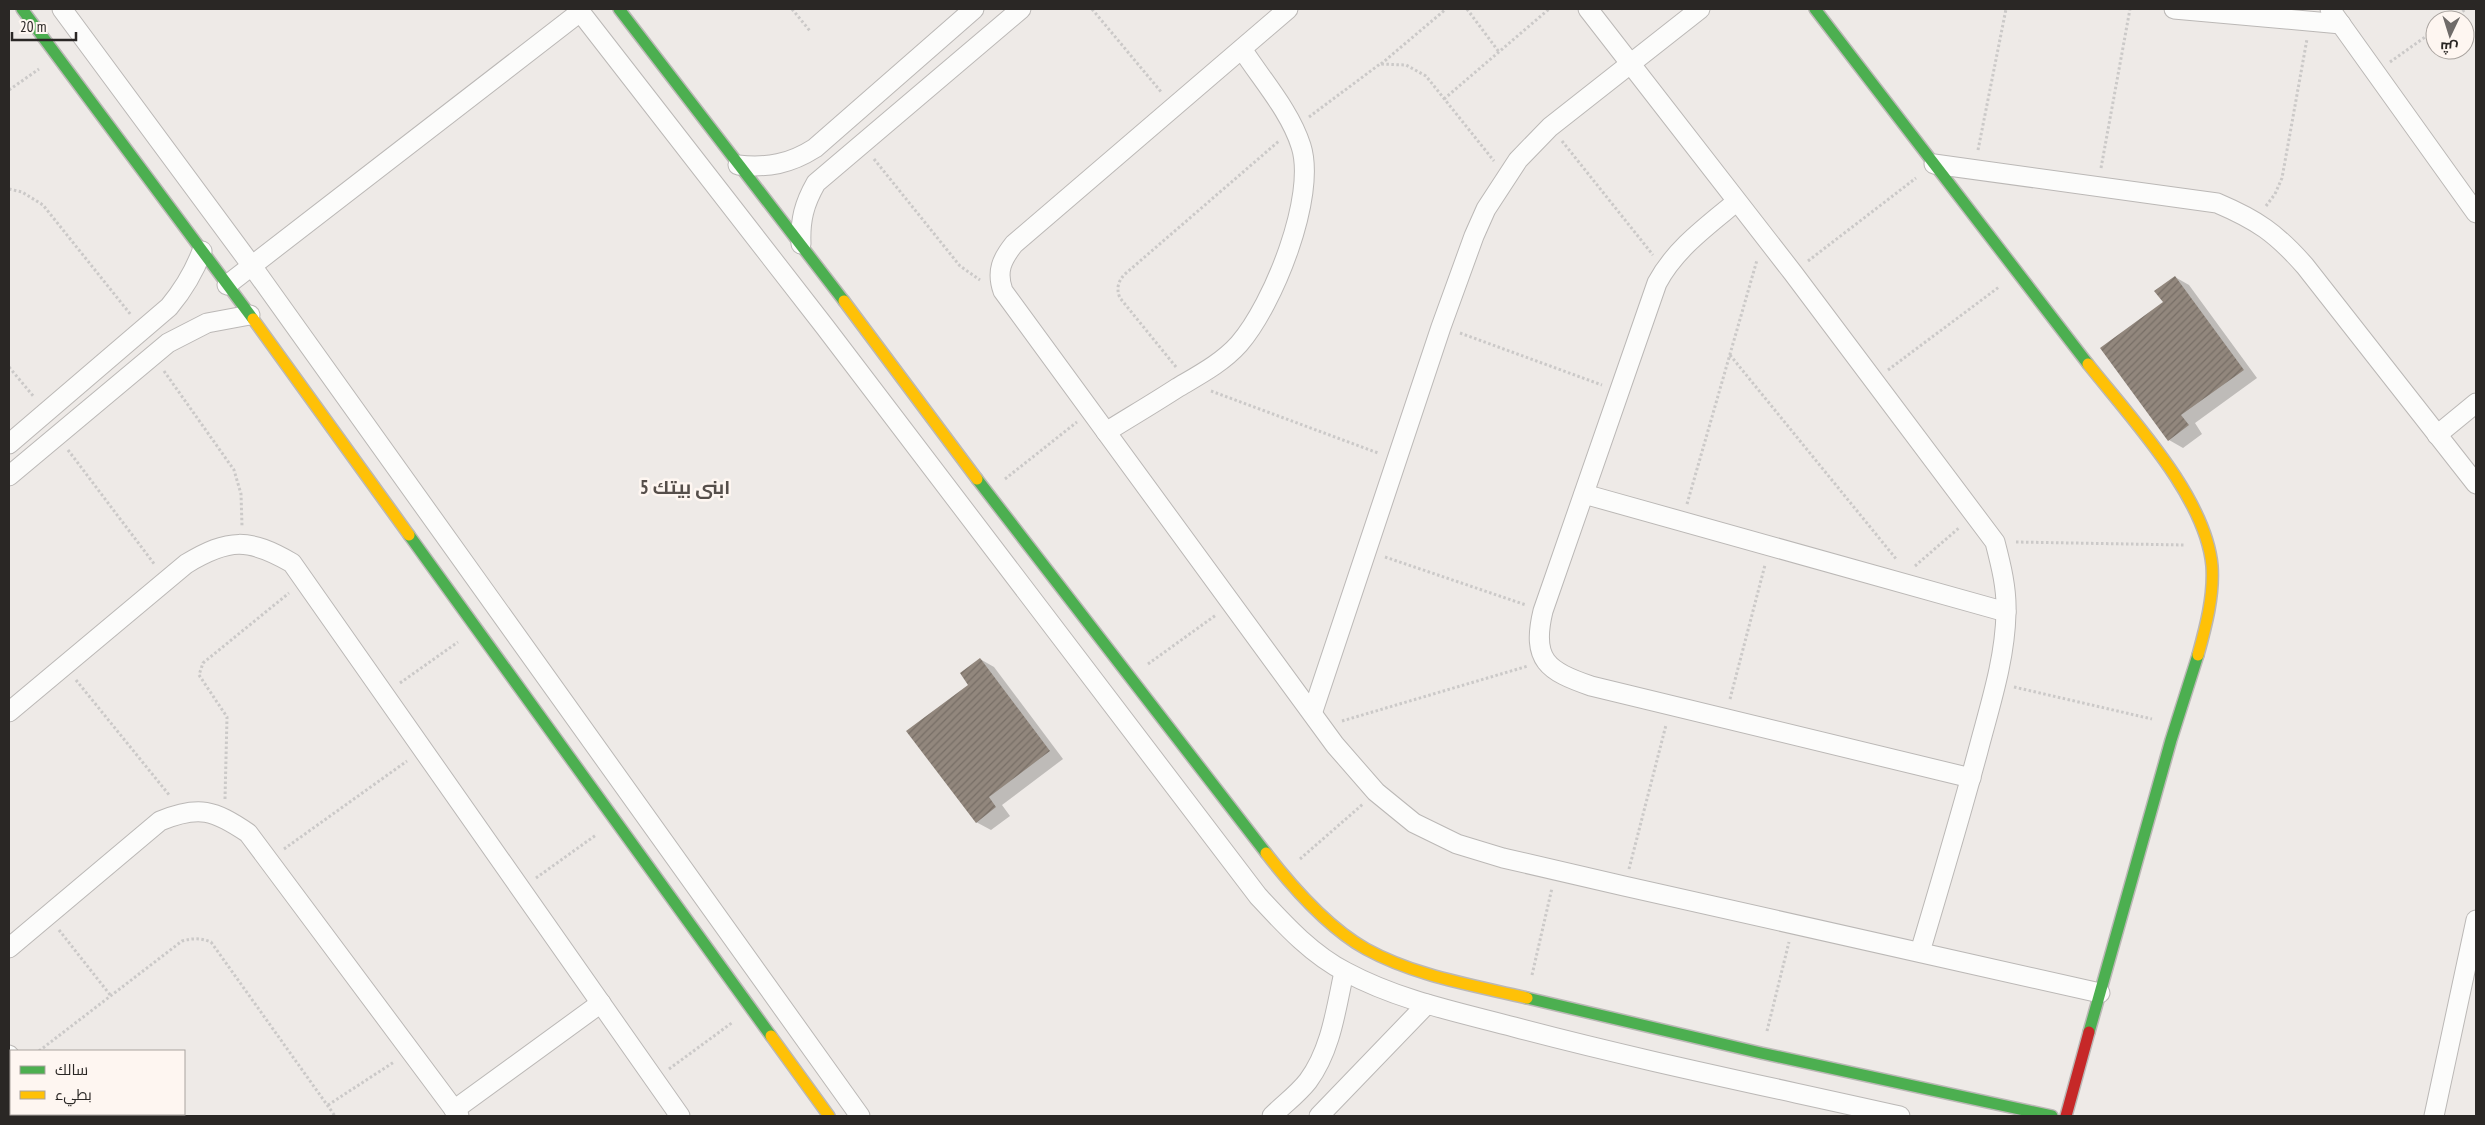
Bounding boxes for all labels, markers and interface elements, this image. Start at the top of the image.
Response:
scale bar [12,10,76,42]
north arrow [2425,10,2475,60]
text: 20 m [20,17,46,36]
text: ش [2439,38,2459,58]
district label: ابنى بيتك 5 [640,475,730,499]
legend [10,1050,185,1115]
text: سالك [55,1060,88,1079]
text: بطيء [55,1085,92,1107]

